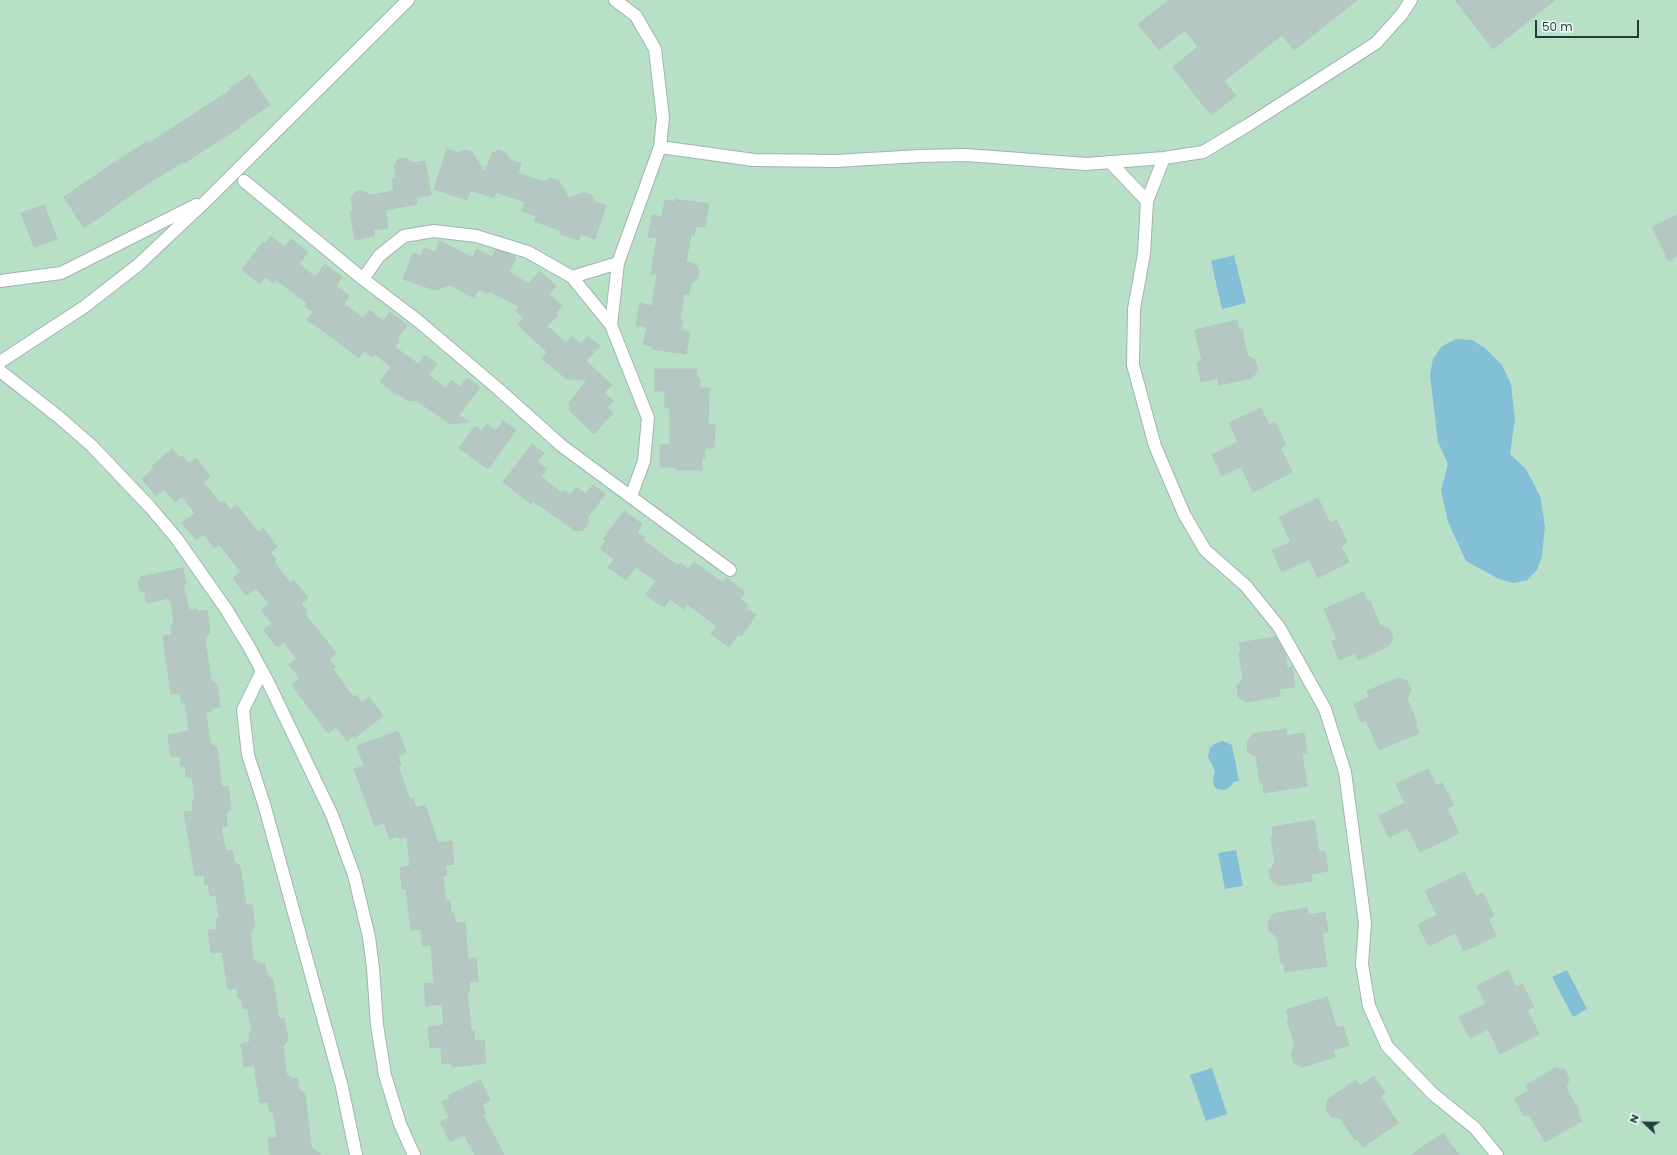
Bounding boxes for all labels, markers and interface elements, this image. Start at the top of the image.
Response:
scale bar [1537,12,1641,38]
text: 50 m [1542,18,1573,35]
north arrow [1625,1103,1665,1143]
text: N [1625,1112,1643,1125]

